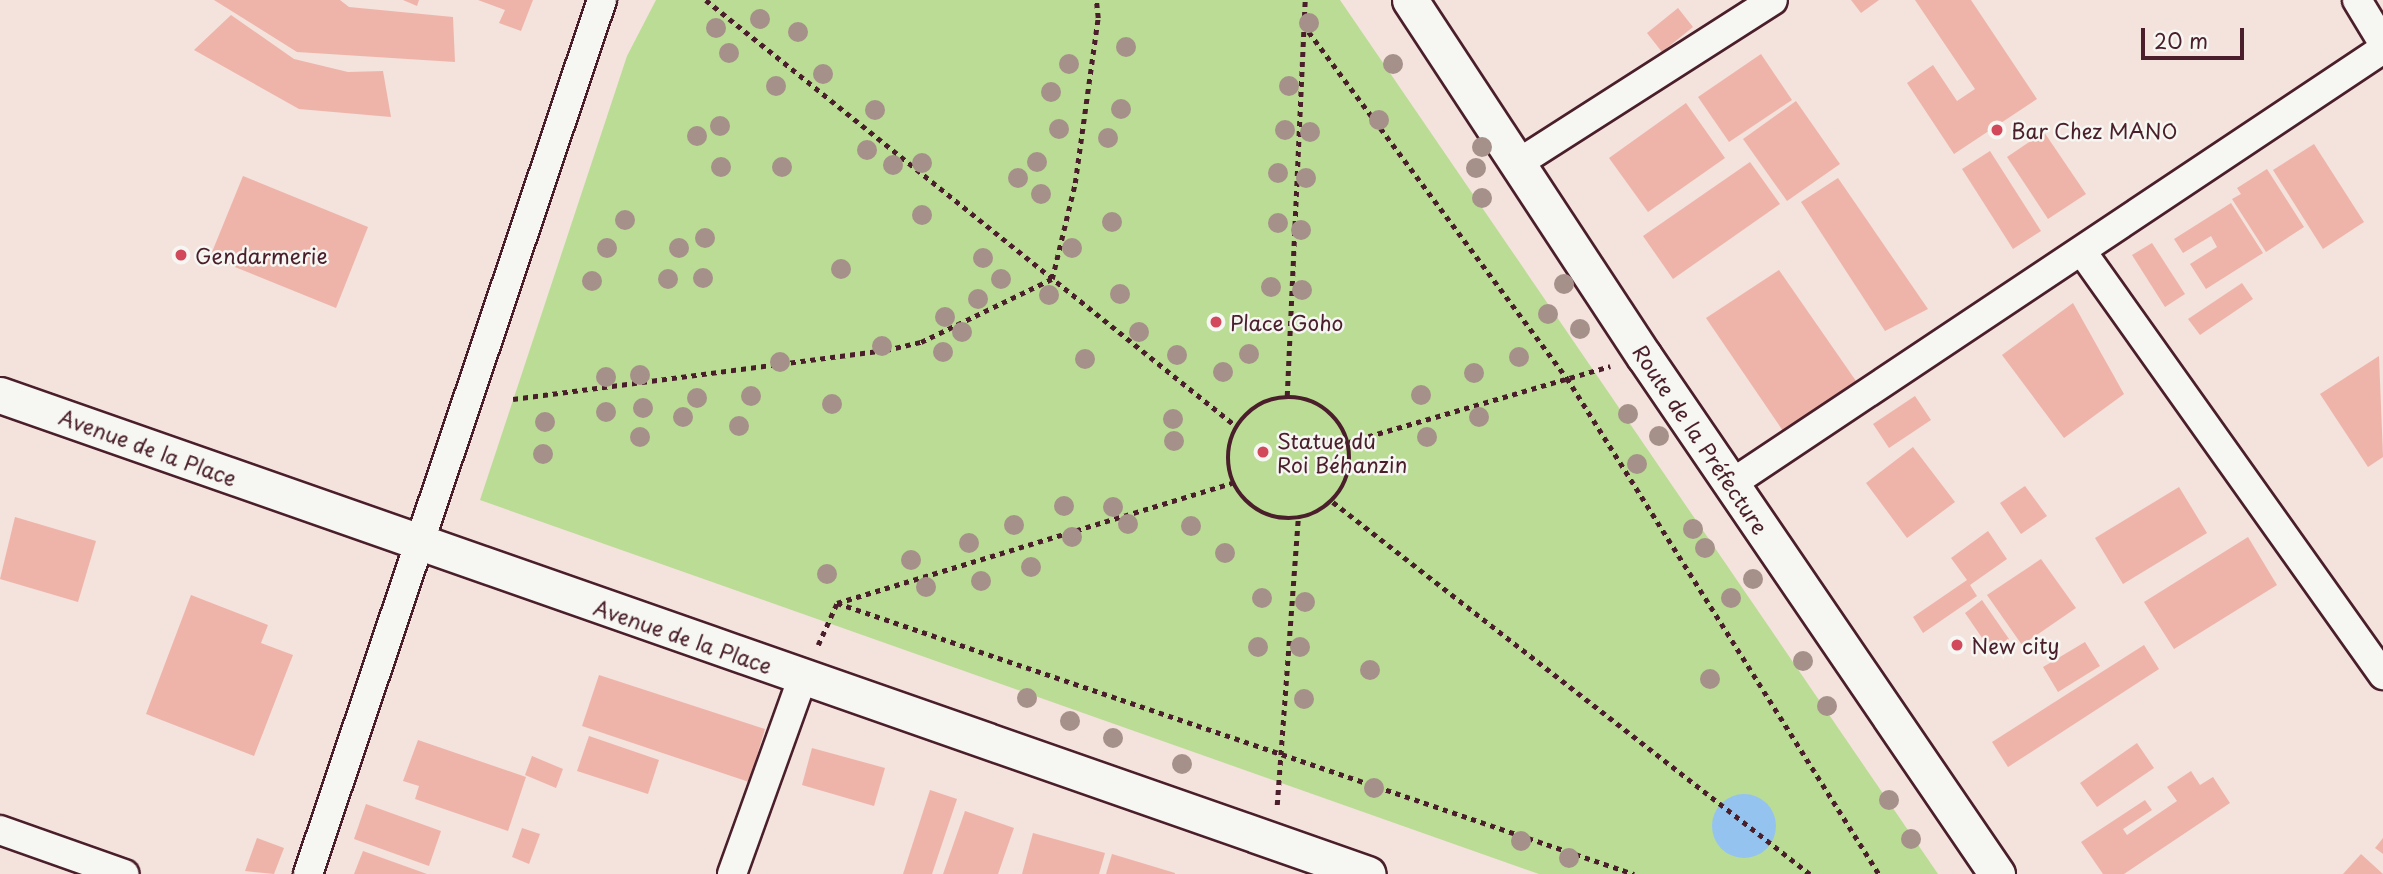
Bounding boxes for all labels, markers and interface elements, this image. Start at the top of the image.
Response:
scale bar [2145,14,2248,58]
text: 20 m [2154,24,2208,56]
place label: Bar Chez MANO [2011,117,2180,143]
marker: Bar Chez MANO [1989,122,2005,138]
place label: Gendarmerie [195,242,328,268]
marker: Gendarmerie [173,247,189,263]
place label: Place Goho [1230,309,1343,335]
marker: Place Goho [1208,314,1224,330]
street label: Route de la Préfecture [1628,340,1774,538]
street label: Avenue de la Place [55,403,241,491]
place label: Statue du Roi Béhanzin [1277,427,1409,477]
marker: Statue du Roi Béhanzin [1255,444,1271,460]
street label: Avenue de la Place [590,593,776,679]
place label: New city [1971,632,2060,658]
marker: New city [1949,637,1965,653]

